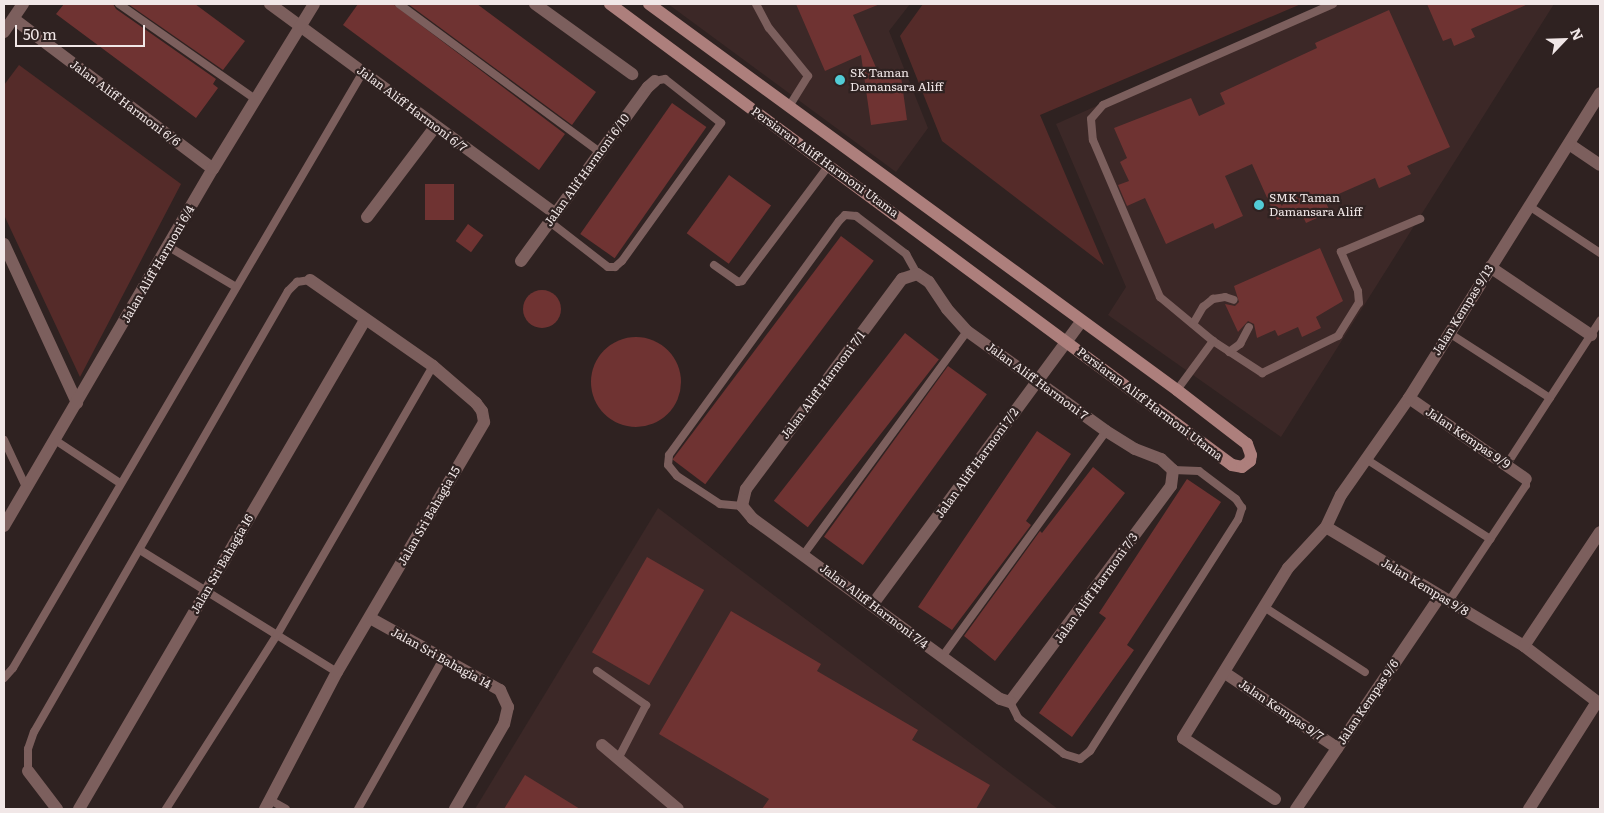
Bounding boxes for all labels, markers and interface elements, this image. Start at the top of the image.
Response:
scale bar [18,15,148,47]
north arrow [1539,15,1589,65]
text: 50 m [23,22,57,45]
text: N [1566,24,1589,43]
street label: Jalan Aliff Harmoni 6/6 [67,57,183,149]
street label: Jalan Aliff Harmoni 6/7 [354,63,470,155]
place label: SK Taman Damansara Aliff [850,66,943,94]
marker: SK Taman Damansara Aliff [834,74,846,86]
street label: Persiaran Aliff Harmoni Utama [749,104,901,220]
street label: Jalan Alif Harmoni 6/10 [541,111,633,229]
place label: SMK Taman Damansara Aliff [1269,191,1362,219]
marker: SMK Taman Damansara Aliff [1253,199,1265,211]
street label: Jalan Aliff Harmoni 6/4 [118,203,198,325]
street label: Jalan Kempas 9/13 [1429,262,1497,358]
street label: Jalan Aliff Harmoni 7/1 [778,328,868,442]
street label: Jalan Aliff Harmoni 7 [983,339,1091,423]
street label: Persiaran Aliff Harmoni Utama [1074,345,1226,463]
street label: Jalan Kempas 9/9 [1423,404,1513,472]
street label: Jalan Aliff Harmoni 7/2 [932,405,1022,521]
street label: Jalan Sri Bahagia 15 [395,464,463,568]
street label: Jalan Sri Bahagia 16 [188,512,256,616]
street label: Jalan Aliff Harmoni 7/3 [1051,530,1141,646]
street label: Jalan Kempas 9/8 [1379,555,1471,619]
street label: Jalan Aliff Harmoni 7/4 [817,561,931,651]
street label: Jalan Sri Bahagia 14 [389,625,493,691]
street label: Jalan Kempas 9/6 [1334,657,1402,747]
street label: Jalan Kempas 9/7 [1236,676,1326,744]

